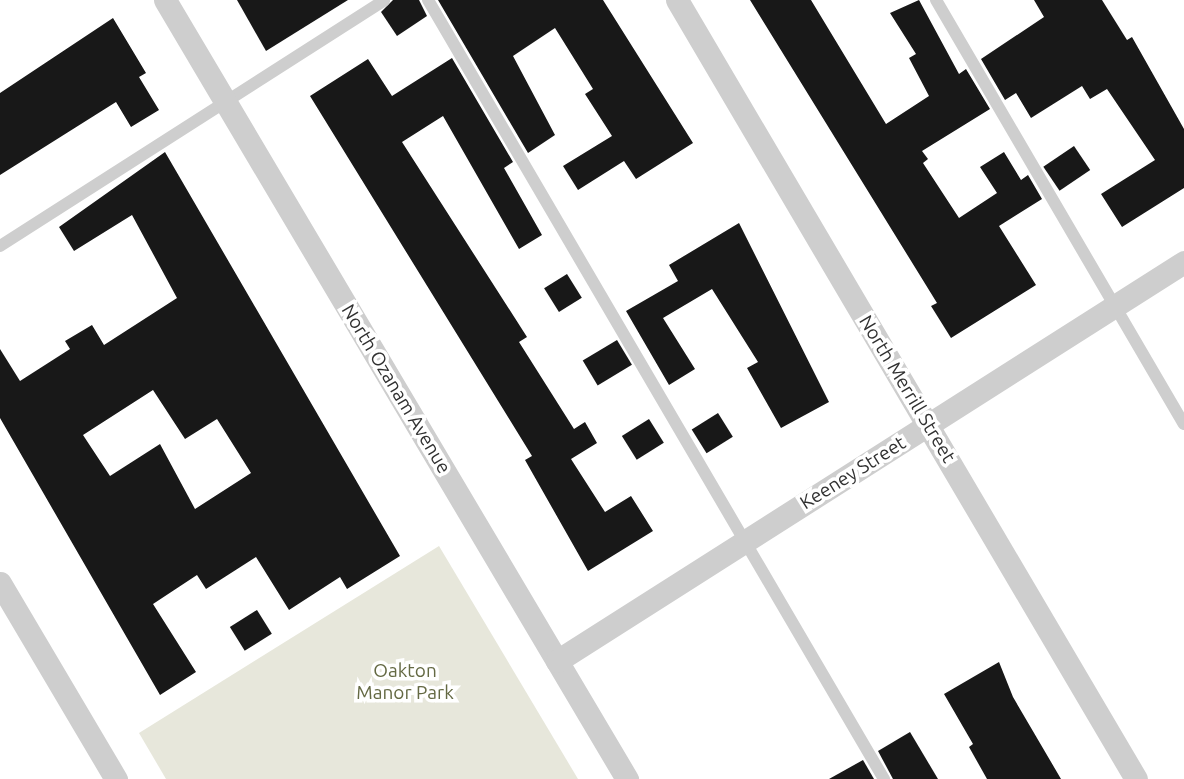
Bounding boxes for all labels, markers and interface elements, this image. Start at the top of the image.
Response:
street label: North Ozanam Avenue [336,300,456,478]
street label: North Merrill Street [854,311,960,467]
street label: Keeney Street [796,431,910,515]
park label: Oakton Manor Park [356,660,454,704]

